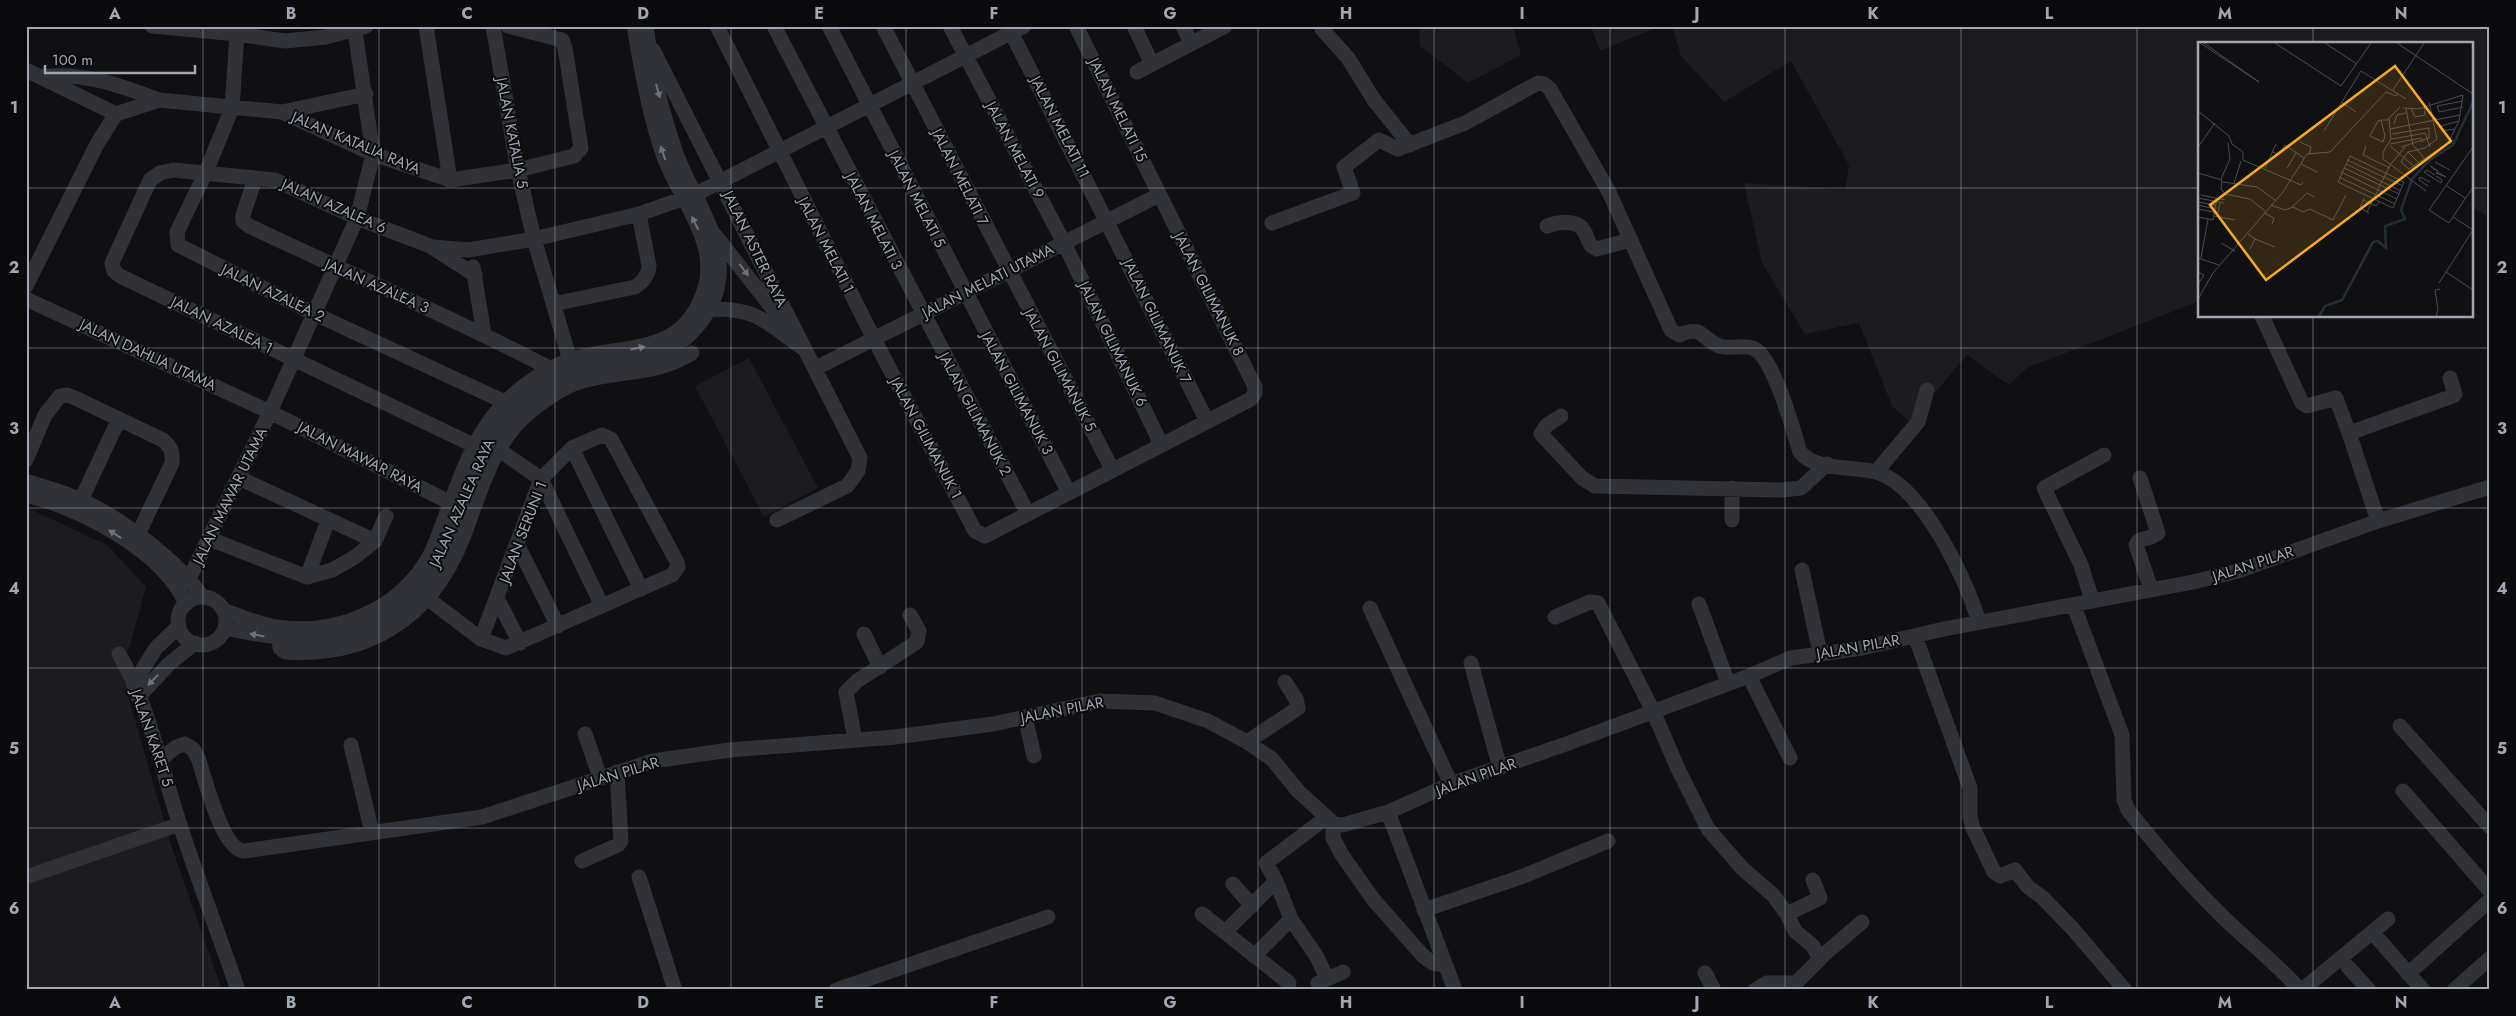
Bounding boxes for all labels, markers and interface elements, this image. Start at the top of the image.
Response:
text: A [108,2,121,25]
text: B [286,2,296,25]
text: C [461,2,473,25]
text: D [637,2,649,25]
text: E [814,2,824,25]
text: F [990,2,998,25]
text: G [1163,2,1177,25]
text: H [1340,2,1352,25]
text: I [1519,2,1525,25]
text: J [1691,2,1700,25]
text: K [1867,2,1879,25]
text: L [2045,2,2054,25]
text: M [2218,2,2232,25]
text: N [2395,2,2407,25]
scale bar [45,42,195,74]
inset map [2198,42,2474,318]
text: 100 m [52,49,93,71]
street label: JALAN MELATI 15 [1082,52,1153,166]
street label: JALAN MELATI 11 [1024,70,1095,182]
street label: JALAN KATALIA 5 [490,74,534,190]
one-way arrow [654,84,662,99]
text: 1 [10,96,18,119]
street label: JALAN MELATI 9 [979,96,1050,202]
text: 1 [2498,96,2506,119]
street label: JALAN KATALIA RAYA [286,105,424,180]
street label: JALAN MELATI 7 [925,123,994,229]
one-way arrow [659,145,667,160]
street label: JALAN MELATI 5 [882,145,951,252]
street label: JALAN MELATI 3 [839,167,908,273]
street label: JALAN AZALEA 6 [276,172,390,239]
street label: JALAN ASTER RAYA [716,185,793,311]
street label: JALAN MELATI 1 [791,191,860,297]
one-way arrow [691,216,699,230]
street label: JALAN GILIMANUK 8 [1167,226,1250,360]
street label: JALAN MELATI UTAMA [917,238,1058,325]
street label: JALAN AZALEA 3 [319,252,433,319]
street label: JALAN GILIMANUK 7 [1116,253,1197,387]
text: 2 [9,256,19,279]
text: 2 [2497,256,2507,279]
street label: JALAN AZALEA 2 [216,258,328,328]
one-way arrow [739,263,749,277]
street label: JALAN GILIMANUK 6 [1072,276,1153,410]
street label: JALAN AZALEA 1 [166,290,277,359]
street label: JALAN GILIMANUK 5 [1017,303,1102,436]
street label: JALAN DAHLIA UTAMA [74,313,220,396]
street label: JALAN GILIMANUK 3 [974,326,1059,459]
one-way arrow [630,344,646,352]
street label: JALAN GILIMANUK 2 [932,347,1017,480]
street label: JALAN GILIMANUK 1 [884,371,967,503]
street label: JALAN MAWAR RAYA [292,415,426,498]
text: 3 [9,417,19,440]
text: 3 [2497,417,2507,440]
street label: JALAN MAWAR UTAMA [186,424,273,570]
street label: JALAN AZALEA RAYA [423,435,500,572]
street label: JALAN SERUNI 1 [493,478,553,588]
one-way arrow [108,530,121,539]
street label: JALAN PILAR [2208,540,2297,588]
text: 4 [8,577,20,600]
text: 4 [2496,577,2508,600]
street label: JALAN PILAR [1813,629,1902,665]
one-way arrow [249,630,265,638]
one-way arrow [147,673,159,685]
street label: JALAN KARET 5 [124,684,179,790]
street label: JALAN PILAR [1017,691,1106,729]
text: 5 [9,737,19,760]
text: 5 [2497,737,2507,760]
street label: JALAN PILAR [573,751,662,797]
street label: JALAN PILAR [1431,752,1520,802]
text: 6 [9,897,19,920]
text: 6 [2497,897,2507,920]
text: A [108,991,121,1014]
text: B [286,991,296,1014]
text: C [461,991,473,1014]
text: D [637,991,649,1014]
text: E [814,991,824,1014]
text: F [990,991,998,1014]
text: G [1163,991,1177,1014]
text: H [1340,991,1352,1014]
text: I [1519,991,1525,1014]
text: J [1691,991,1700,1014]
text: K [1867,991,1879,1014]
text: L [2045,991,2054,1014]
text: M [2218,991,2232,1014]
text: N [2395,991,2407,1014]

